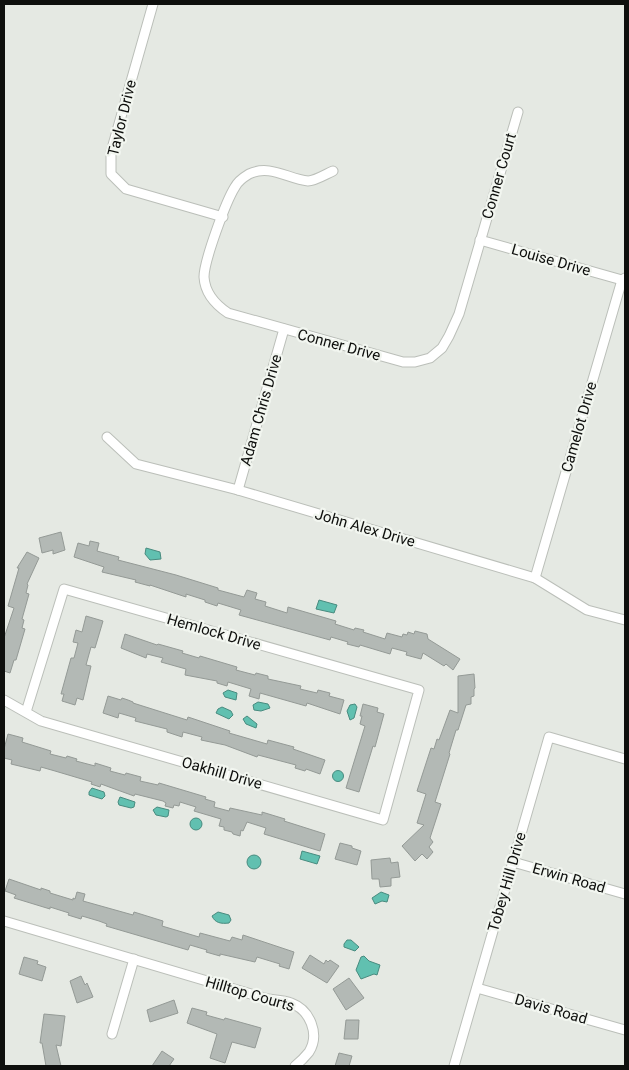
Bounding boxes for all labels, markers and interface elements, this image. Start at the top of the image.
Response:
street label: Taylor Drive [104,78,140,158]
street label: Conner Court [478,131,520,221]
street label: Louise Drive [509,240,593,280]
street label: Conner Drive [295,325,383,365]
street label: Adam Chris Drive [236,352,286,468]
street label: Camelot Drive [557,380,601,474]
street label: John Alex Drive [313,505,417,551]
street label: Hemlock Drive [165,610,263,654]
street label: Oakhill Drive [180,753,264,793]
street label: Tobey Hill Drive [484,830,530,934]
street label: Erwin Road [530,859,608,897]
street label: Hilltop Courts [203,973,297,1015]
street label: Davis Road [513,990,589,1028]

